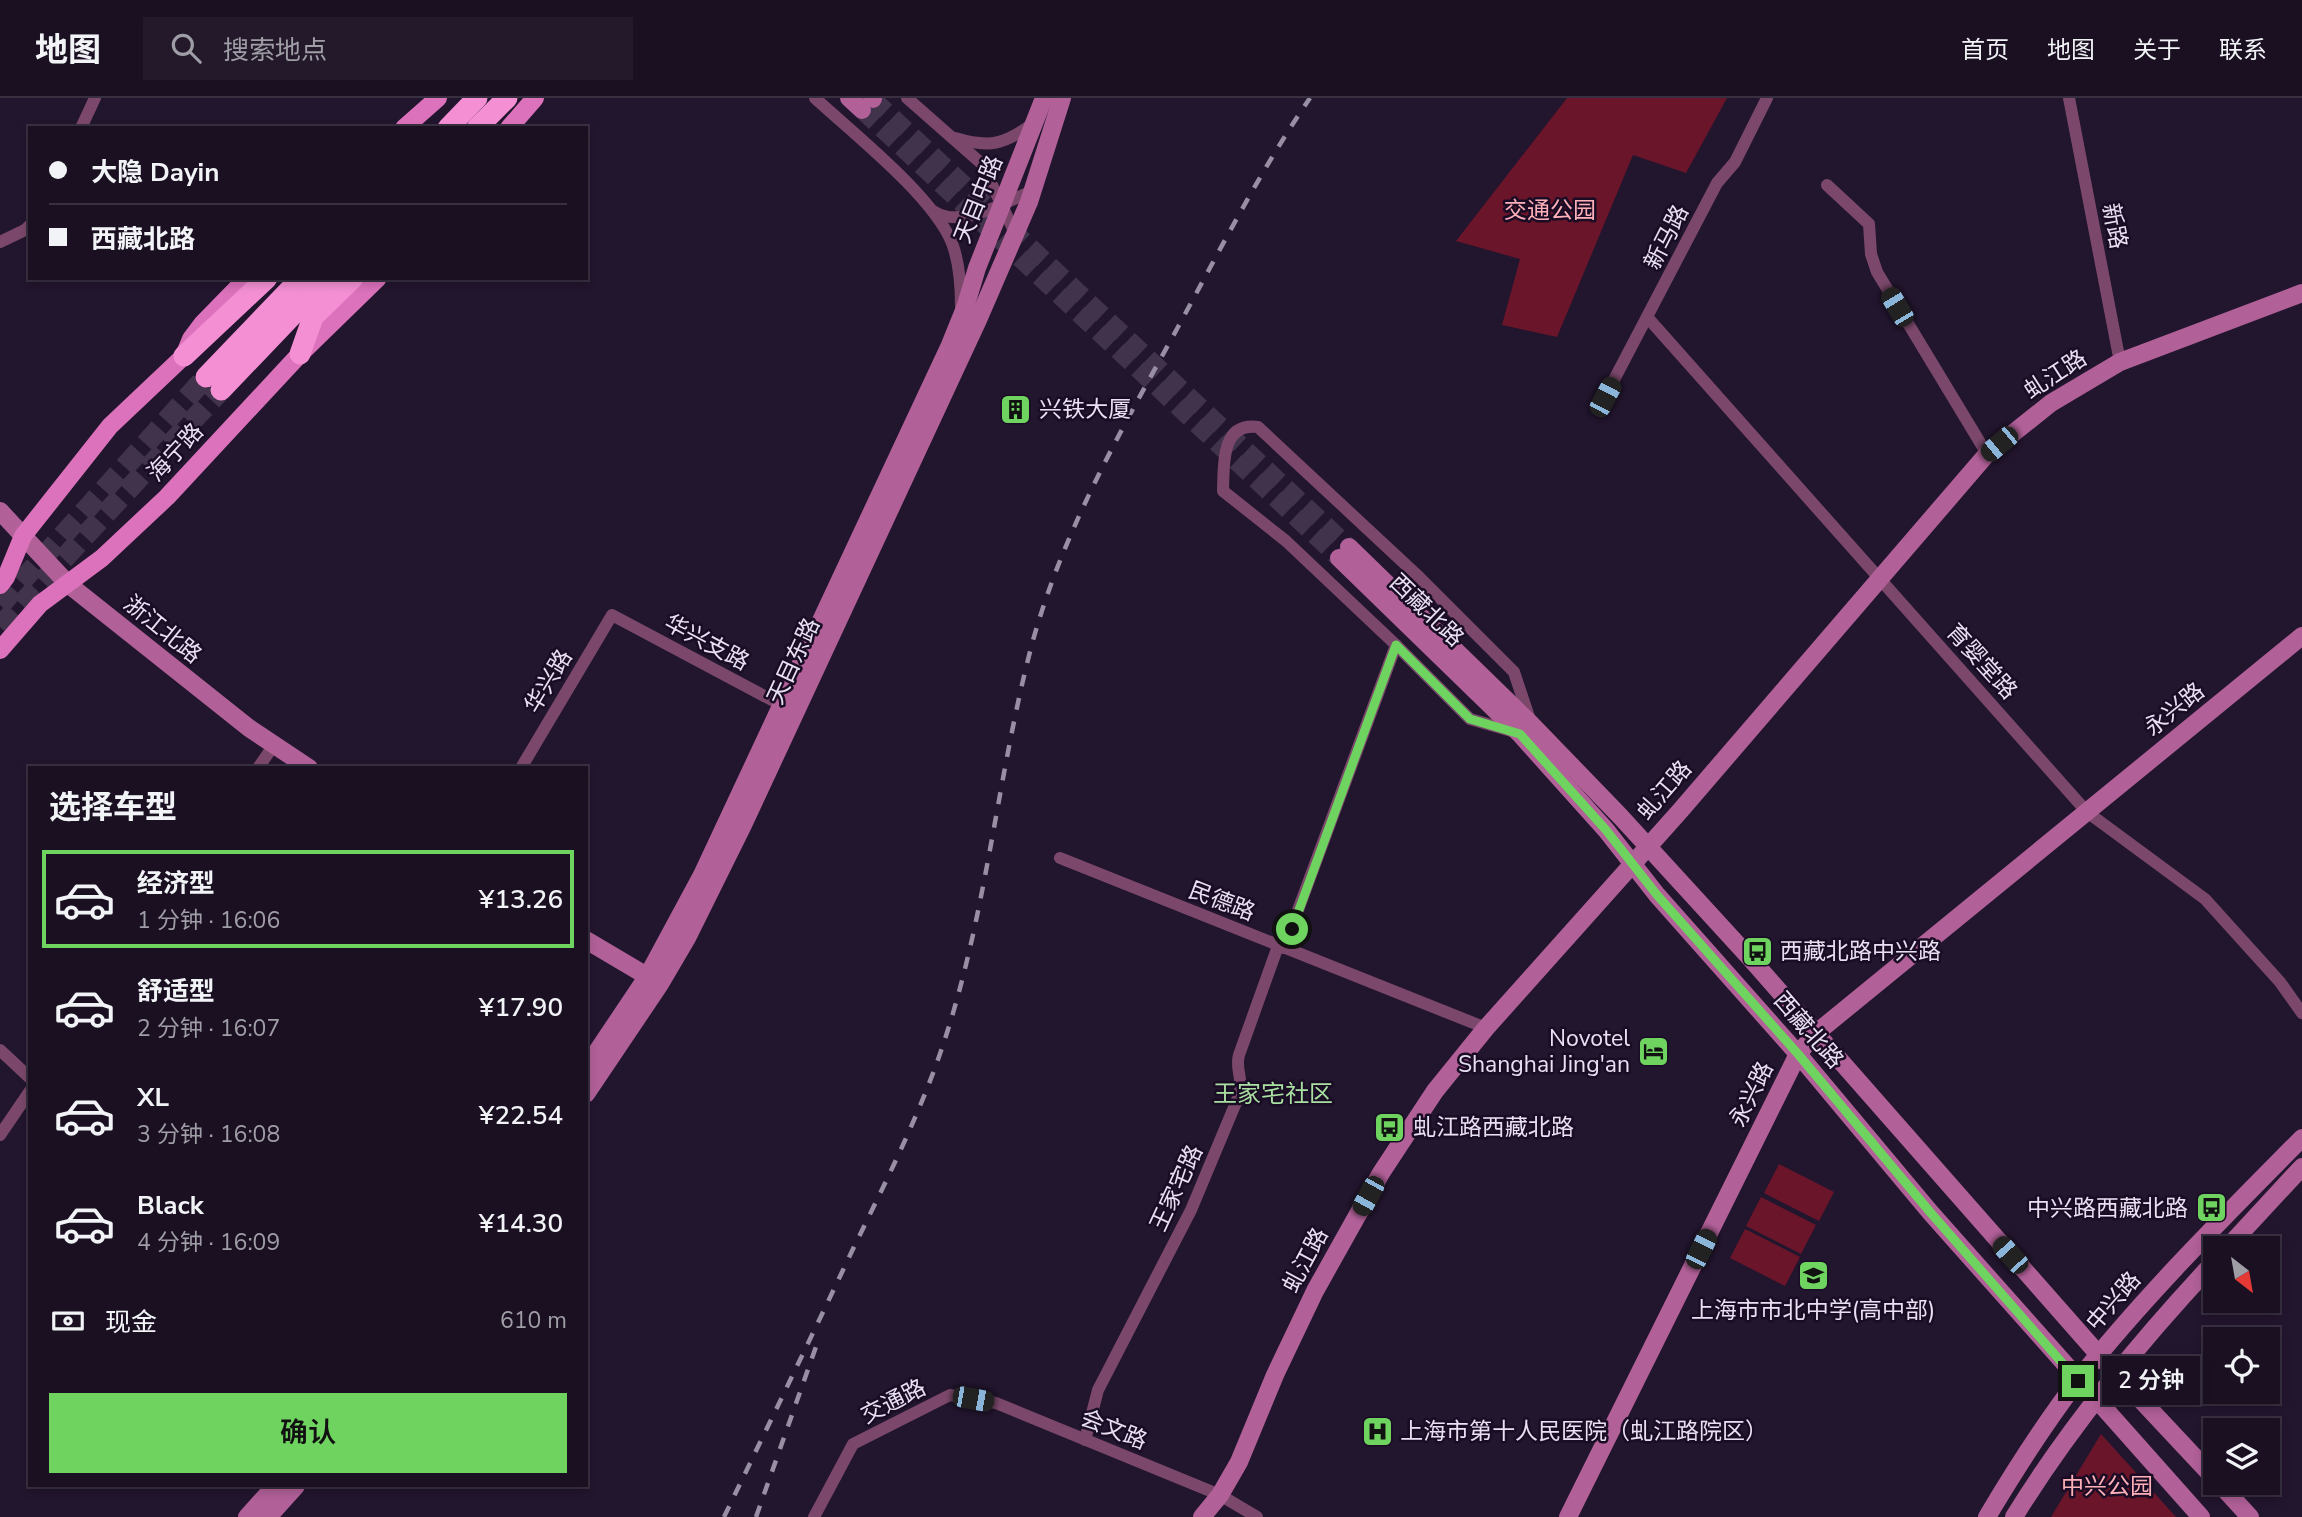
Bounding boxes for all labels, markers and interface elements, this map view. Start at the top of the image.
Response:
search box [143,17,633,80]
text: 地图 [35,28,101,73]
icon: search [167,29,205,67]
text: 搜索地点 [223,33,327,68]
text: 首页 [1961,34,2009,66]
text: 地图 [2047,34,2095,66]
text: 关于 [2133,34,2181,66]
text: 联系 [2219,34,2267,66]
street label: 天目中路 [947,151,1010,248]
text: 大隐 Dayin [91,155,219,190]
park label: 交通公园 [1504,195,1596,226]
street label: 新马路 [1637,199,1696,275]
street label: 新路 [2095,201,2134,252]
text: 西藏北路 [91,222,195,257]
car [1878,284,1917,330]
street label: 虬江路 [2018,343,2093,406]
car [1586,374,1625,420]
building icon: 兴铁大厦 [999,392,1033,426]
place label: 兴铁大厦 [1039,394,1131,425]
street label: 海宁路 [141,417,210,488]
car [1977,422,2022,466]
street label: 西藏北路 [1383,567,1471,653]
street label: 浙江北路 [117,588,208,670]
street label: 华兴支路 [659,607,755,678]
street label: 天目东路 [760,613,827,709]
street label: 育婴堂路 [1939,617,2024,706]
street label: 华兴路 [517,644,579,719]
street label: 永兴路 [2138,676,2211,743]
street label: 虬江路 [1630,754,1699,827]
text: 选择车型 [49,786,177,829]
text: 经济型 [137,866,215,901]
icon: car [53,868,116,931]
street label: 民德路 [1184,875,1260,928]
text: ¥13.26 [479,882,563,917]
text: 1 分钟 · 16:06 [137,905,280,936]
route start [1276,913,1308,945]
bus stop icon: 西藏北路中兴路 [1740,934,1774,968]
place label: 西藏北路中兴路 [1780,936,1941,967]
text: 舒适型 [137,974,215,1009]
icon: car [53,976,116,1039]
street label: 西藏北路 [1767,985,1850,1075]
text: ¥17.90 [479,990,563,1025]
text: 2 分钟 · 16:07 [137,1013,280,1044]
place label: Novotel Shanghai Jing'an [1458,1023,1630,1080]
hotel icon: Novotel Shanghai Jing'an [1636,1034,1670,1068]
street label: 永兴路 [1722,1056,1781,1132]
district label: 王家宅社区 [1213,1078,1333,1110]
text: XL [137,1080,169,1115]
icon: car [53,1084,116,1147]
text: ¥22.54 [479,1098,563,1133]
bus stop icon: 虬江路西藏北路 [1373,1110,1407,1144]
place label: 虬江路西藏北路 [1413,1112,1574,1143]
text: 3 分钟 · 16:08 [137,1119,280,1150]
street label: 王家宅路 [1143,1140,1210,1236]
car [1349,1173,1388,1219]
text: Black [137,1188,204,1223]
bus stop icon: 中兴路西藏北路 [2194,1191,2228,1225]
icon: car [53,1192,116,1255]
place label: 中兴路西藏北路 [2027,1193,2188,1224]
text: ¥14.30 [479,1206,563,1241]
street label: 虬江路 [1276,1222,1335,1298]
car [1683,1226,1720,1272]
text: 4 分钟 · 16:09 [137,1227,280,1258]
car [1989,1232,2032,1278]
north arrow [2203,1236,2280,1312]
map controls [2203,1236,2280,1495]
school or university icon: 上海市市北中学(高中部) [1796,1259,1830,1293]
street label: 中兴路 [2079,1265,2148,1338]
place label: 上海市市北中学(高中部) [1691,1295,1935,1326]
icon: cash [49,1302,87,1340]
text: 现金 [105,1305,157,1340]
text: 610 m [500,1305,567,1336]
button: locate [2203,1327,2280,1404]
callout: 2 分钟 [2102,1356,2200,1406]
route end [2062,1365,2094,1397]
text: 2 分钟 [2118,1365,2184,1396]
street label: 交通路 [855,1372,931,1431]
car [951,1385,996,1413]
button: 确认 [49,1393,567,1473]
street label: 会文路 [1076,1402,1152,1457]
hospital icon: 上海市第十人民医院（虬江路院区） [1360,1414,1394,1448]
place label: 上海市第十人民医院（虬江路院区） [1400,1416,1768,1447]
button: layers [2203,1418,2280,1495]
park label: 中兴公园 [2061,1471,2153,1502]

